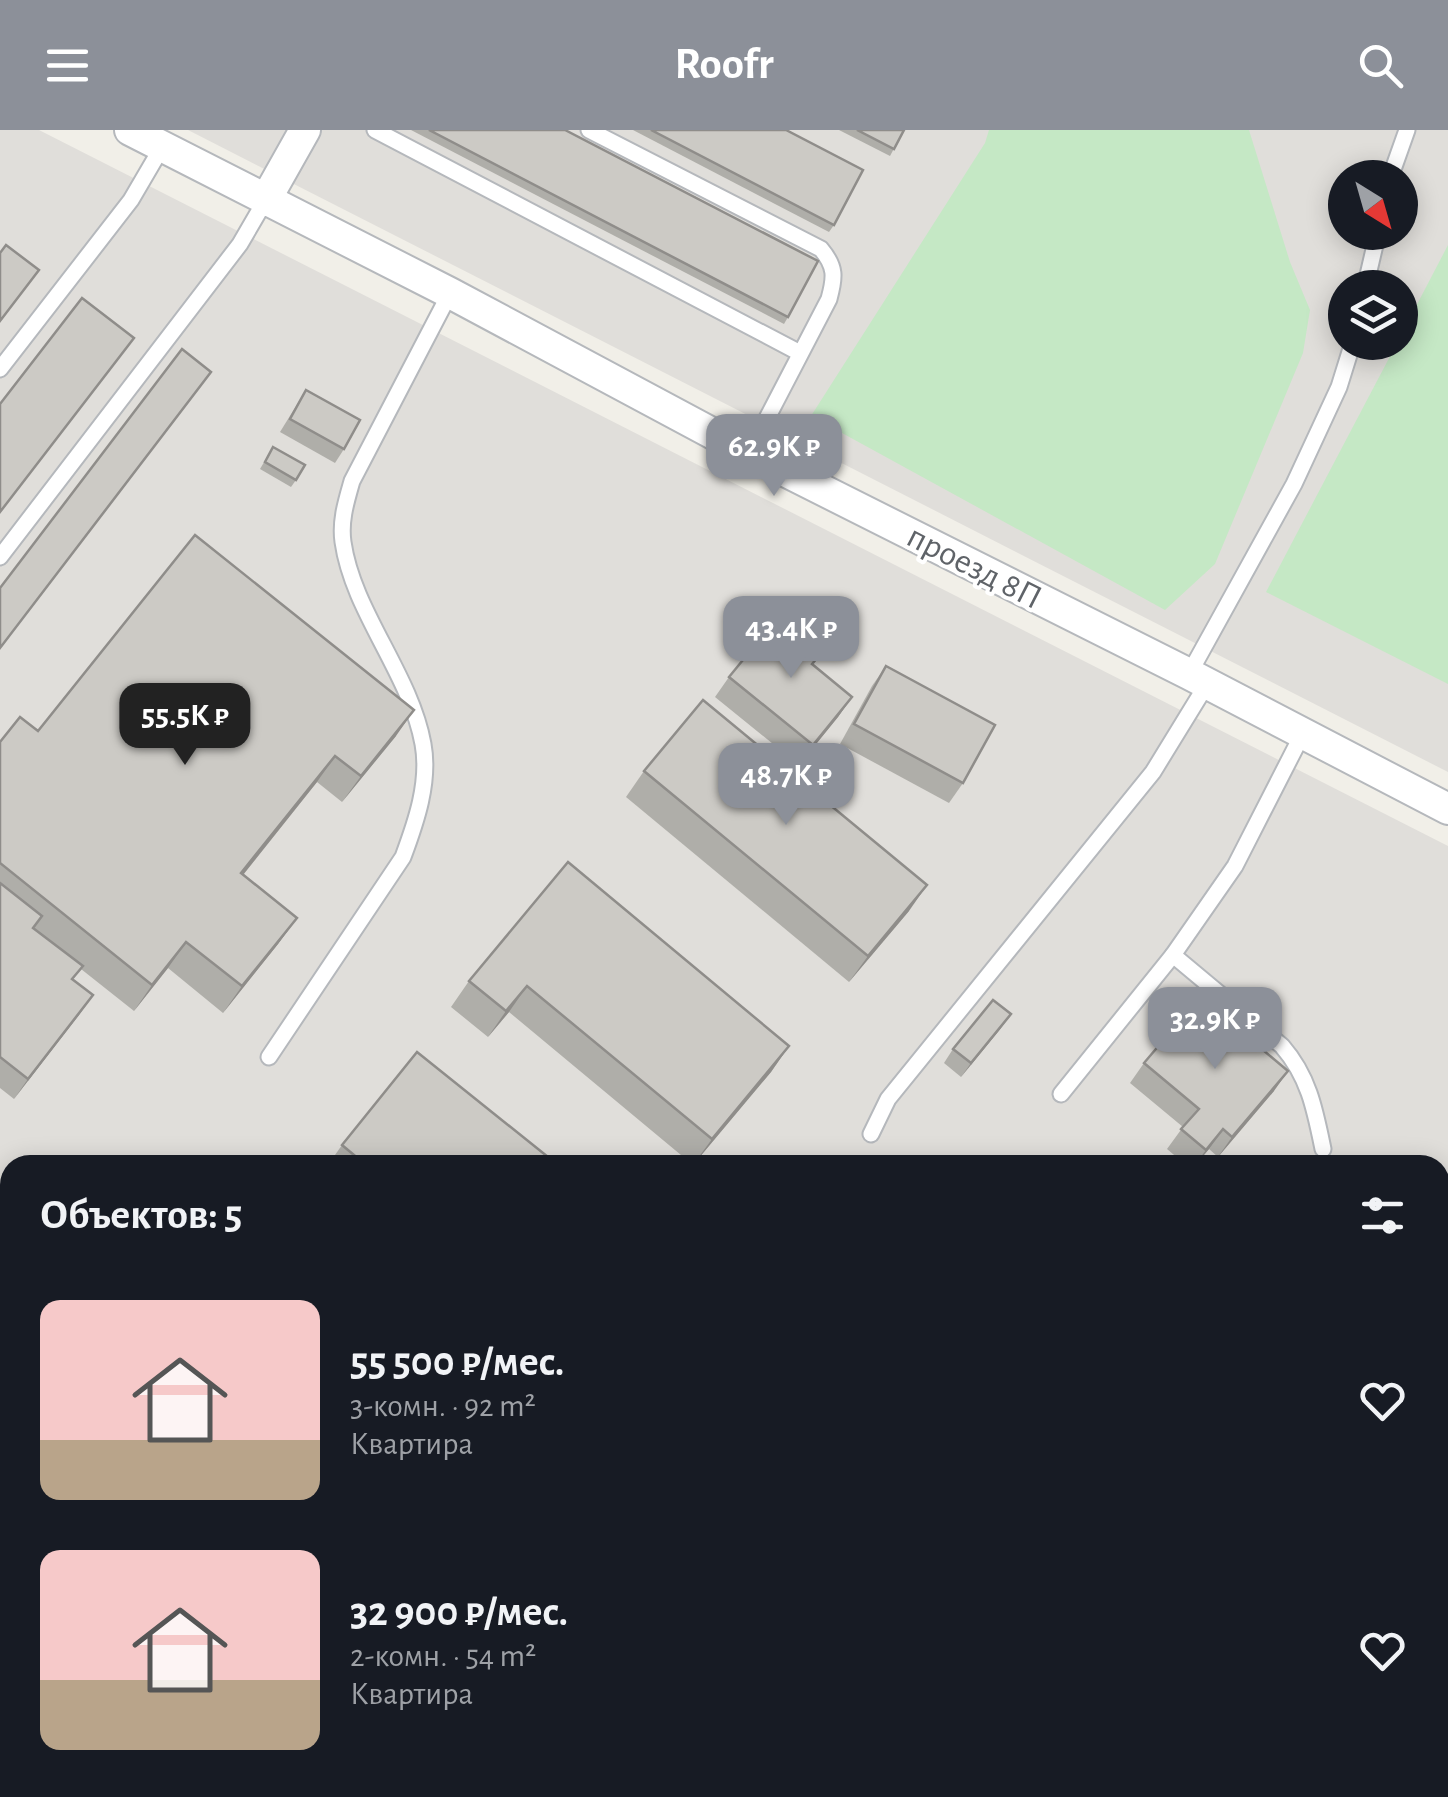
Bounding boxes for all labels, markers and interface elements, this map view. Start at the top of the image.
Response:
icon: menu [40,38,95,93]
icon: search [1353,38,1408,93]
text: Roofr [674,42,774,87]
north arrow [1328,160,1418,250]
map controls [1328,160,1418,360]
button: layers [1328,270,1418,360]
pin: 62.9K ₽ [682,414,866,499]
text: 62.9K ₽ [728,430,820,462]
street label: проезд 8П [901,519,1047,616]
pin: 43.4K ₽ [699,596,883,681]
text: 43.4K ₽ [745,612,837,644]
pin: 55.5K ₽ [93,683,277,768]
text: 55.5K ₽ [141,699,229,731]
pin: 48.7K ₽ [694,743,878,828]
text: 48.7K ₽ [740,759,832,791]
pin: 32.9K ₽ [1123,987,1307,1072]
text: 32.9K ₽ [1170,1003,1260,1035]
icon: filters [1355,1188,1410,1243]
text: Объектов: 5 [40,1194,242,1236]
icon: home [120,1340,240,1460]
text: 55 500 ₽/мес. [350,1341,564,1383]
icon: heart [1355,1373,1410,1428]
text: 3-комн. · 92 m² [350,1390,536,1422]
text: Квартира [350,1428,473,1460]
icon: home [120,1590,240,1710]
text: 32 900 ₽/мес. [350,1591,568,1633]
icon: heart [1355,1623,1410,1678]
text: 2-комн. · 54 m² [350,1640,536,1672]
text: Квартира [350,1678,473,1710]

